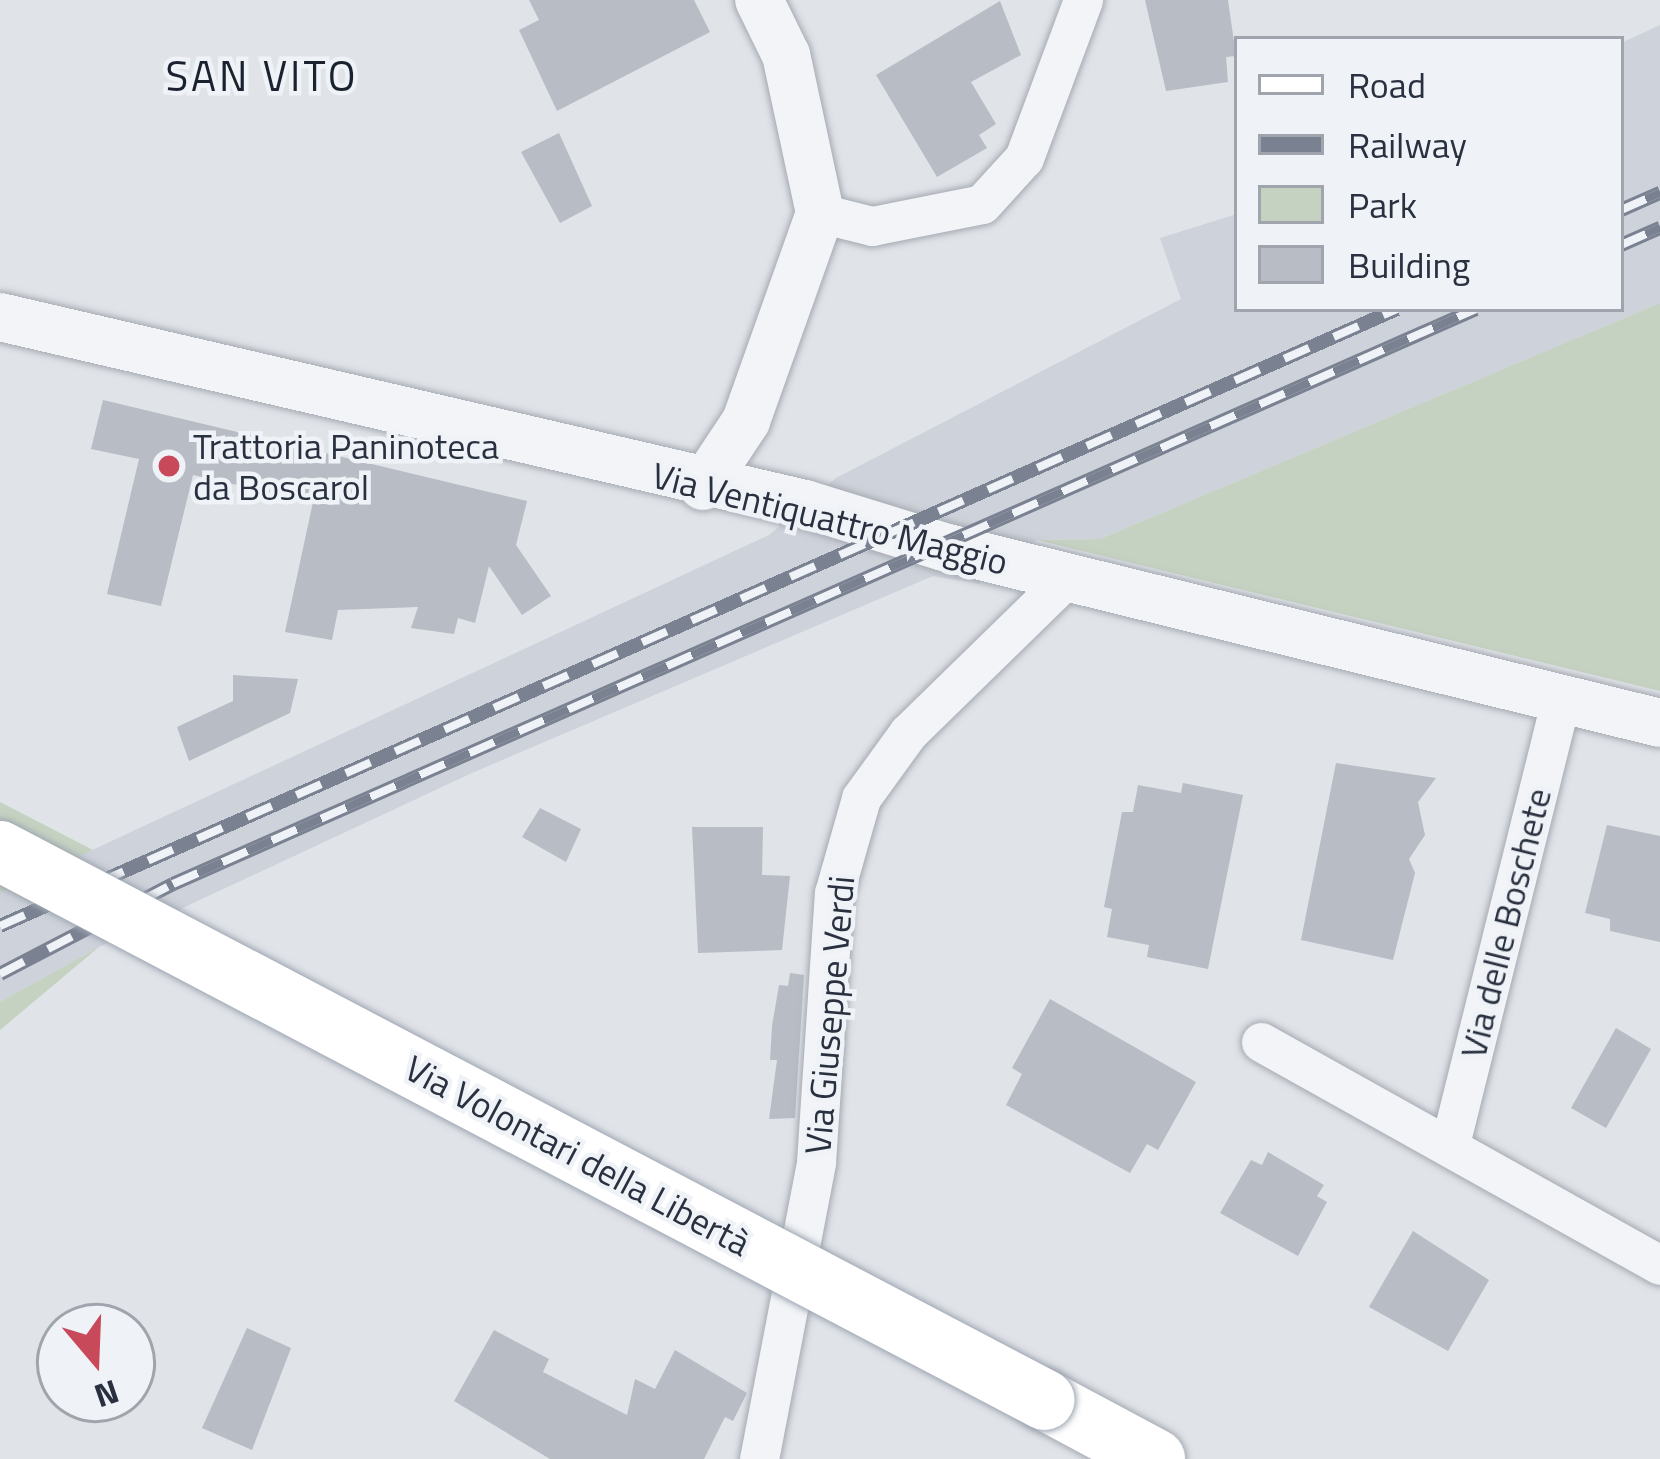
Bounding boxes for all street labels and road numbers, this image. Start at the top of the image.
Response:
street label: Via Ventiquattro Maggio [648,453,1012,583]
street label: Via delle Boschete [1451,784,1559,1062]
street label: Via Giuseppe Verdi [795,874,863,1156]
street label: Via Volontari della Libertà [398,1046,758,1264]

